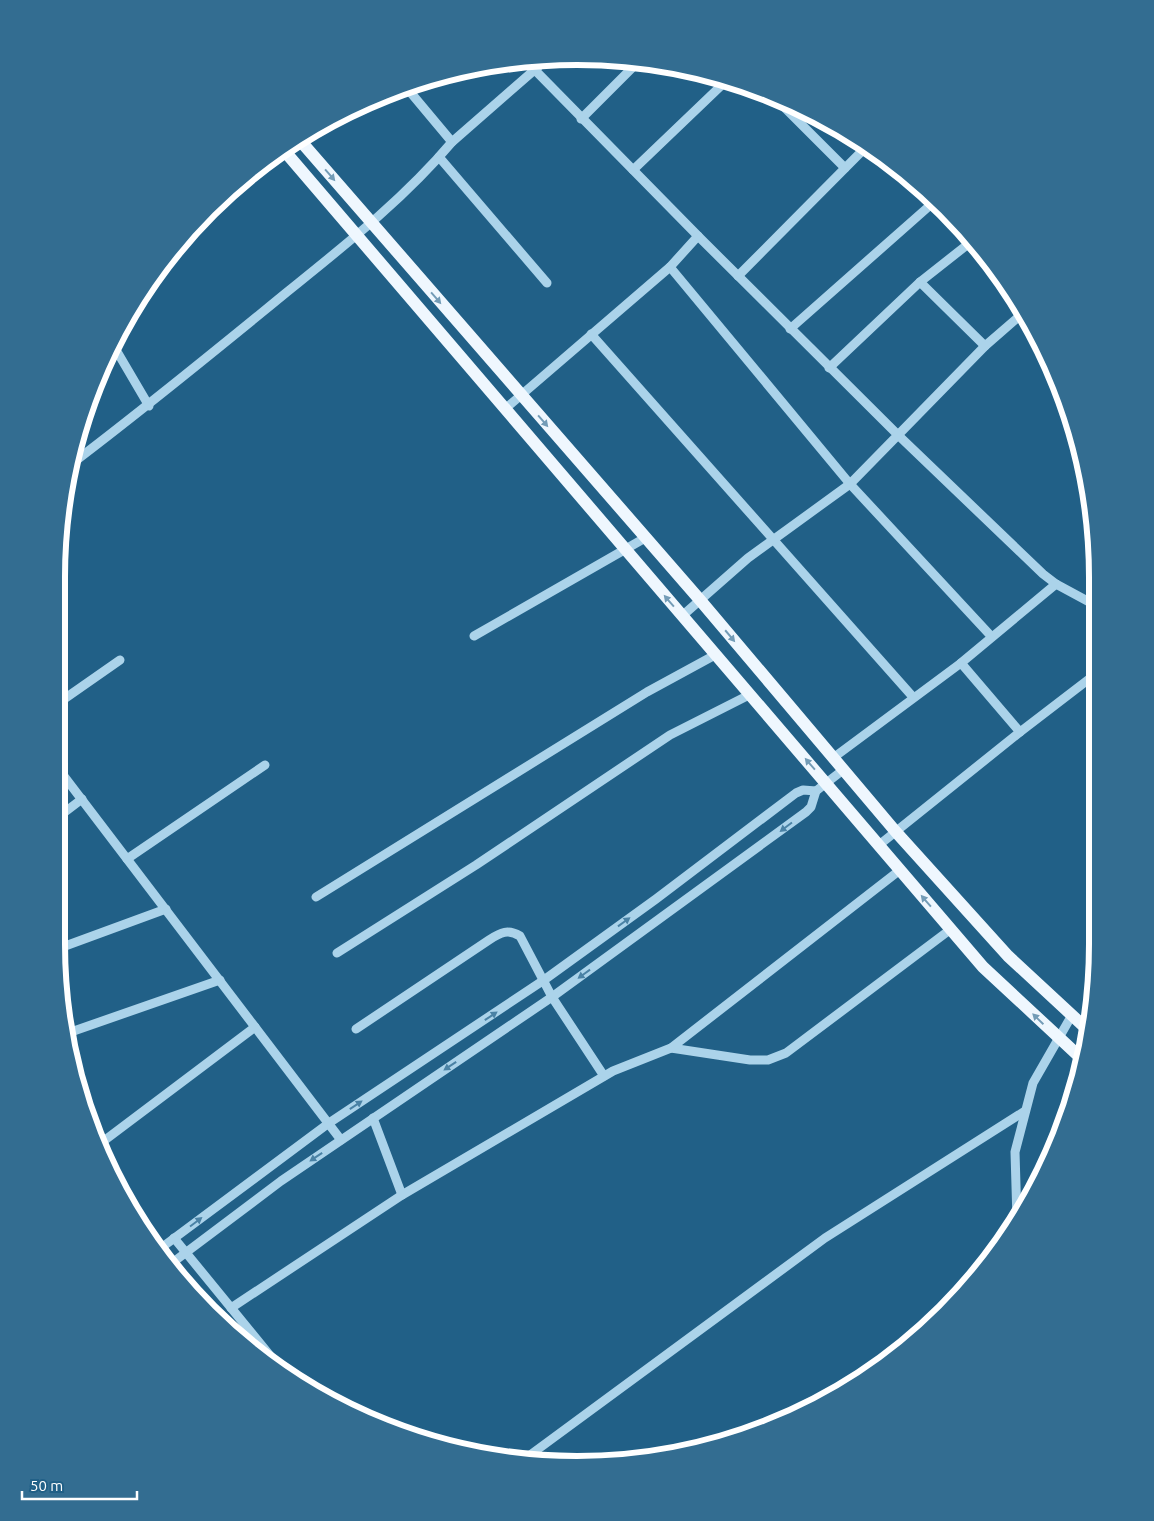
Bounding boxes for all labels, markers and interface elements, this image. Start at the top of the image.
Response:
one-way arrow [324,169,336,181]
one-way arrow [431,292,442,305]
one-way arrow [537,415,548,427]
one-way arrow [664,595,675,608]
one-way arrow [724,630,735,642]
one-way arrow [804,758,816,770]
one-way arrow [780,821,793,832]
one-way arrow [921,894,932,907]
one-way arrow [617,917,631,927]
one-way arrow [577,969,591,979]
one-way arrow [485,1011,498,1021]
one-way arrow [1032,1013,1044,1025]
one-way arrow [444,1061,457,1071]
one-way arrow [349,1100,362,1110]
one-way arrow [309,1152,322,1162]
one-way arrow [189,1216,202,1227]
scale bar [22,1468,138,1500]
text: 50 m [30,1477,63,1494]

